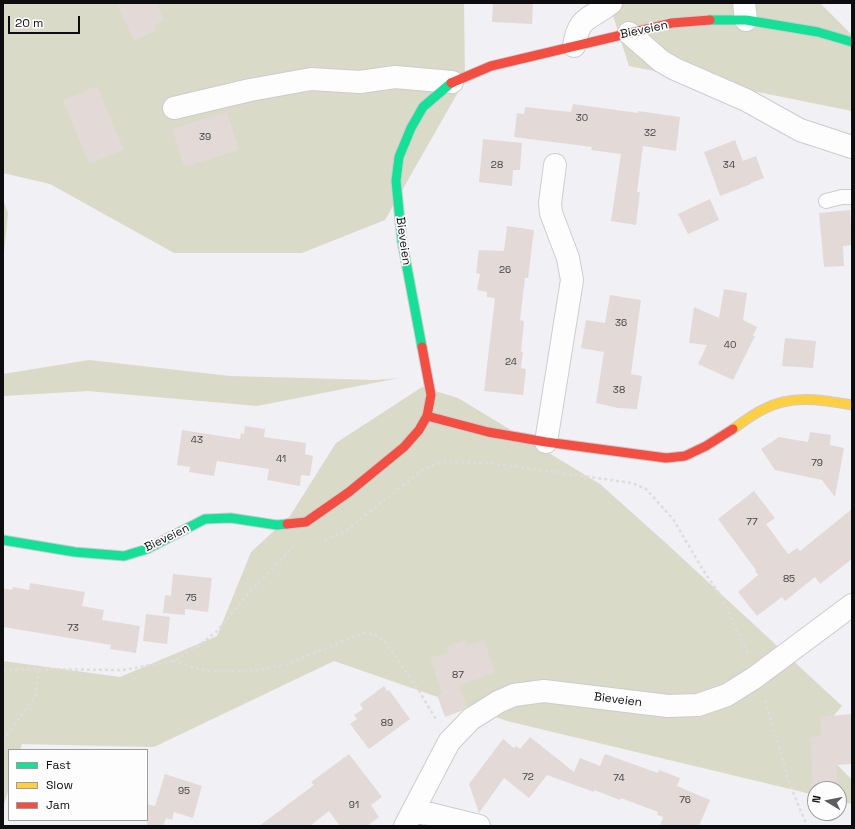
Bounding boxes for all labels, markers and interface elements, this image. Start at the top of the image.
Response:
scale bar [10,8,82,34]
text: 20 m [15,15,43,31]
street label: Bieveien [619,18,669,42]
house number: 30 [576,112,588,124]
house number: 32 [644,127,656,139]
house number: 39 [199,131,211,143]
house number: 28 [491,159,503,171]
house number: 34 [723,159,735,171]
street label: Bieveien [392,216,414,266]
house number: 26 [499,264,511,276]
house number: 36 [615,317,627,329]
house number: 40 [724,339,736,351]
house number: 24 [505,356,517,368]
house number: 38 [613,384,625,396]
house number: 43 [191,434,203,446]
house number: 41 [276,453,286,465]
house number: 79 [811,457,823,469]
house number: 77 [746,516,758,528]
street label: Bieveien [142,521,192,555]
house number: 85 [783,573,795,585]
house number: 75 [185,592,197,604]
house number: 73 [67,622,79,634]
house number: 87 [452,669,464,681]
street label: Bieveien [593,690,643,710]
house number: 89 [381,717,393,729]
legend [8,749,148,821]
text: Fast [46,757,71,773]
house number: 72 [522,771,534,783]
house number: 74 [613,772,625,784]
text: Slow [46,777,73,793]
north arrow [807,781,847,821]
house number: 95 [178,785,190,797]
house number: 76 [679,794,691,806]
text: N [809,794,824,804]
text: Jam [46,797,70,813]
house number: 91 [349,799,359,811]

